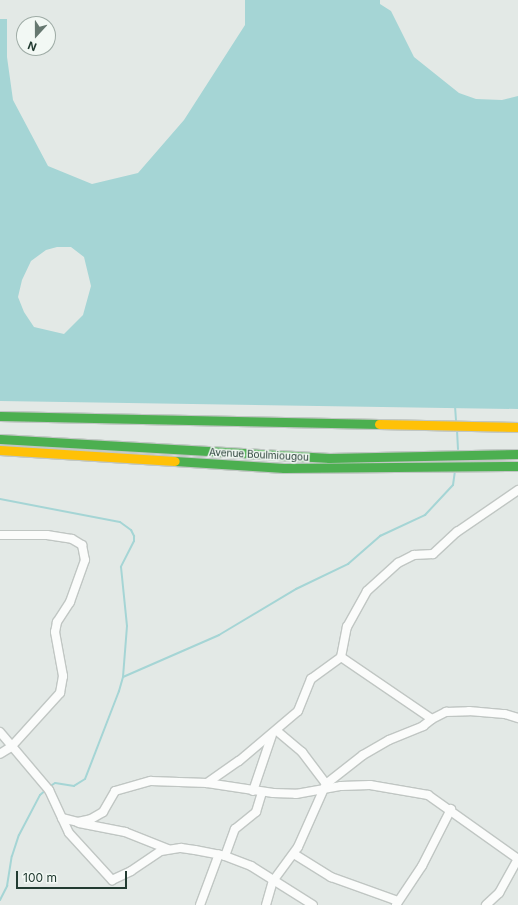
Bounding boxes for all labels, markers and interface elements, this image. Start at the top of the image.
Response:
north arrow [16,16,56,56]
text: N [26,38,38,54]
street label: Avenue Boulmiougou [209,446,309,464]
scale bar [18,863,129,889]
text: 100 m [23,870,57,885]

